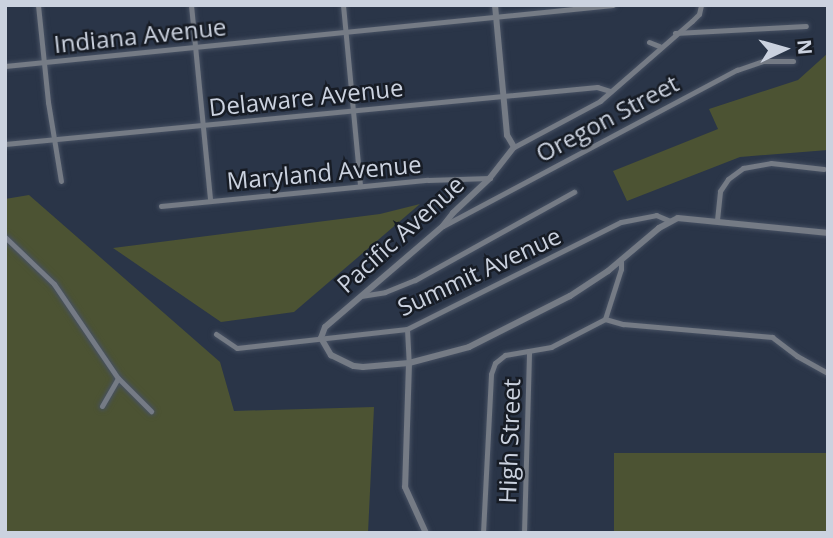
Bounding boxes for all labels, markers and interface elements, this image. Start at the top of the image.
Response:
street label: Indiana Avenue [52,12,228,58]
north arrow [749,14,819,84]
text: N [791,38,819,56]
street label: Oregon Street [531,68,683,168]
street label: Delaware Avenue [207,72,405,122]
street label: Maryland Avenue [225,149,423,195]
street label: Pacific Avenue [331,170,469,298]
street label: Summit Avenue [393,221,565,321]
street label: High Street [492,378,526,504]

